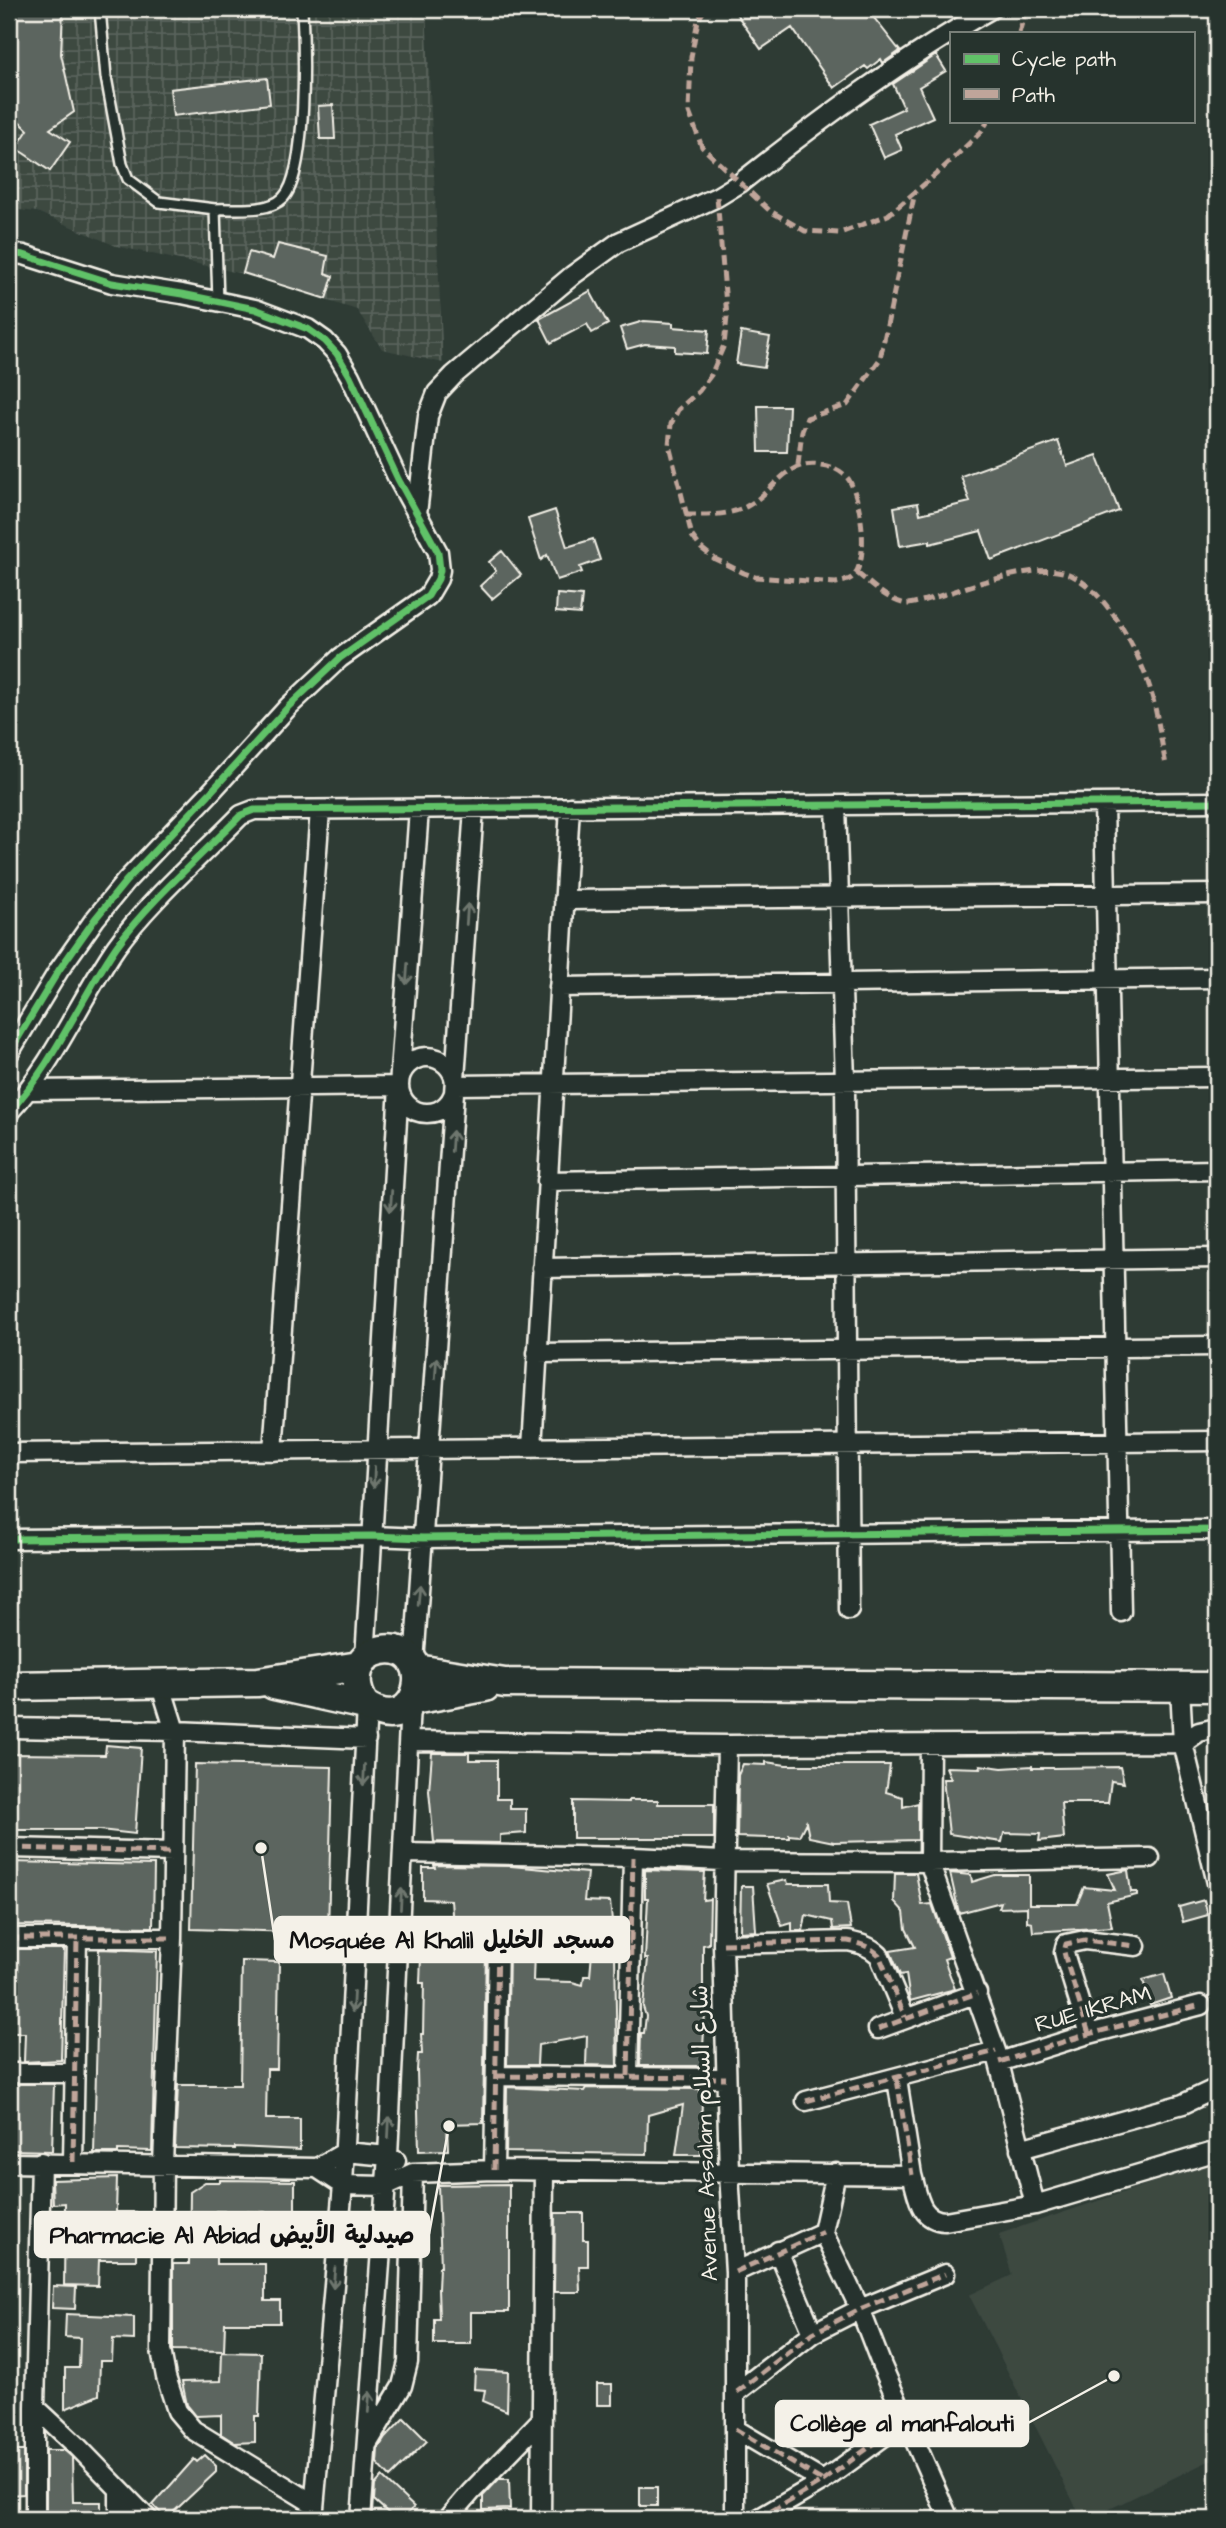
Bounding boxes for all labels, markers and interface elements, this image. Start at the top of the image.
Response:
legend [950,32,1194,122]
text: Cycle path [1012,45,1117,76]
text: Path [1012,81,1056,110]
one-way arrow [461,903,474,926]
one-way arrow [400,963,413,985]
one-way arrow [446,1130,459,1153]
one-way arrow [385,1190,398,1213]
one-way arrow [430,1357,443,1380]
one-way arrow [368,1466,381,1489]
one-way arrow [413,1584,426,1606]
one-way arrow [357,1763,370,1785]
one-way arrow [394,1888,407,1911]
callout: Mosquée Al Khalil مسجد الخليل [275,1917,629,1962]
text: Mosquée Al Khalil مسجد الخليل [289,1924,615,1958]
street label: RUE IKRAM [1031,1977,1155,2041]
street label: Avenue Assalam شارع السلام [684,1984,727,2282]
one-way arrow [346,1990,359,2013]
one-way arrow [383,2115,396,2138]
callout: Pharmacie Al Abiad صيدلية الأبيض [35,2212,429,2257]
text: Pharmacie Al Abiad صيدلية الأبيض [49,2218,415,2253]
one-way arrow [328,2266,341,2289]
one-way arrow [363,2392,376,2414]
callout: Collège al manfalouti [776,2401,1028,2446]
text: Collège al manfalouti [790,2407,1014,2442]

